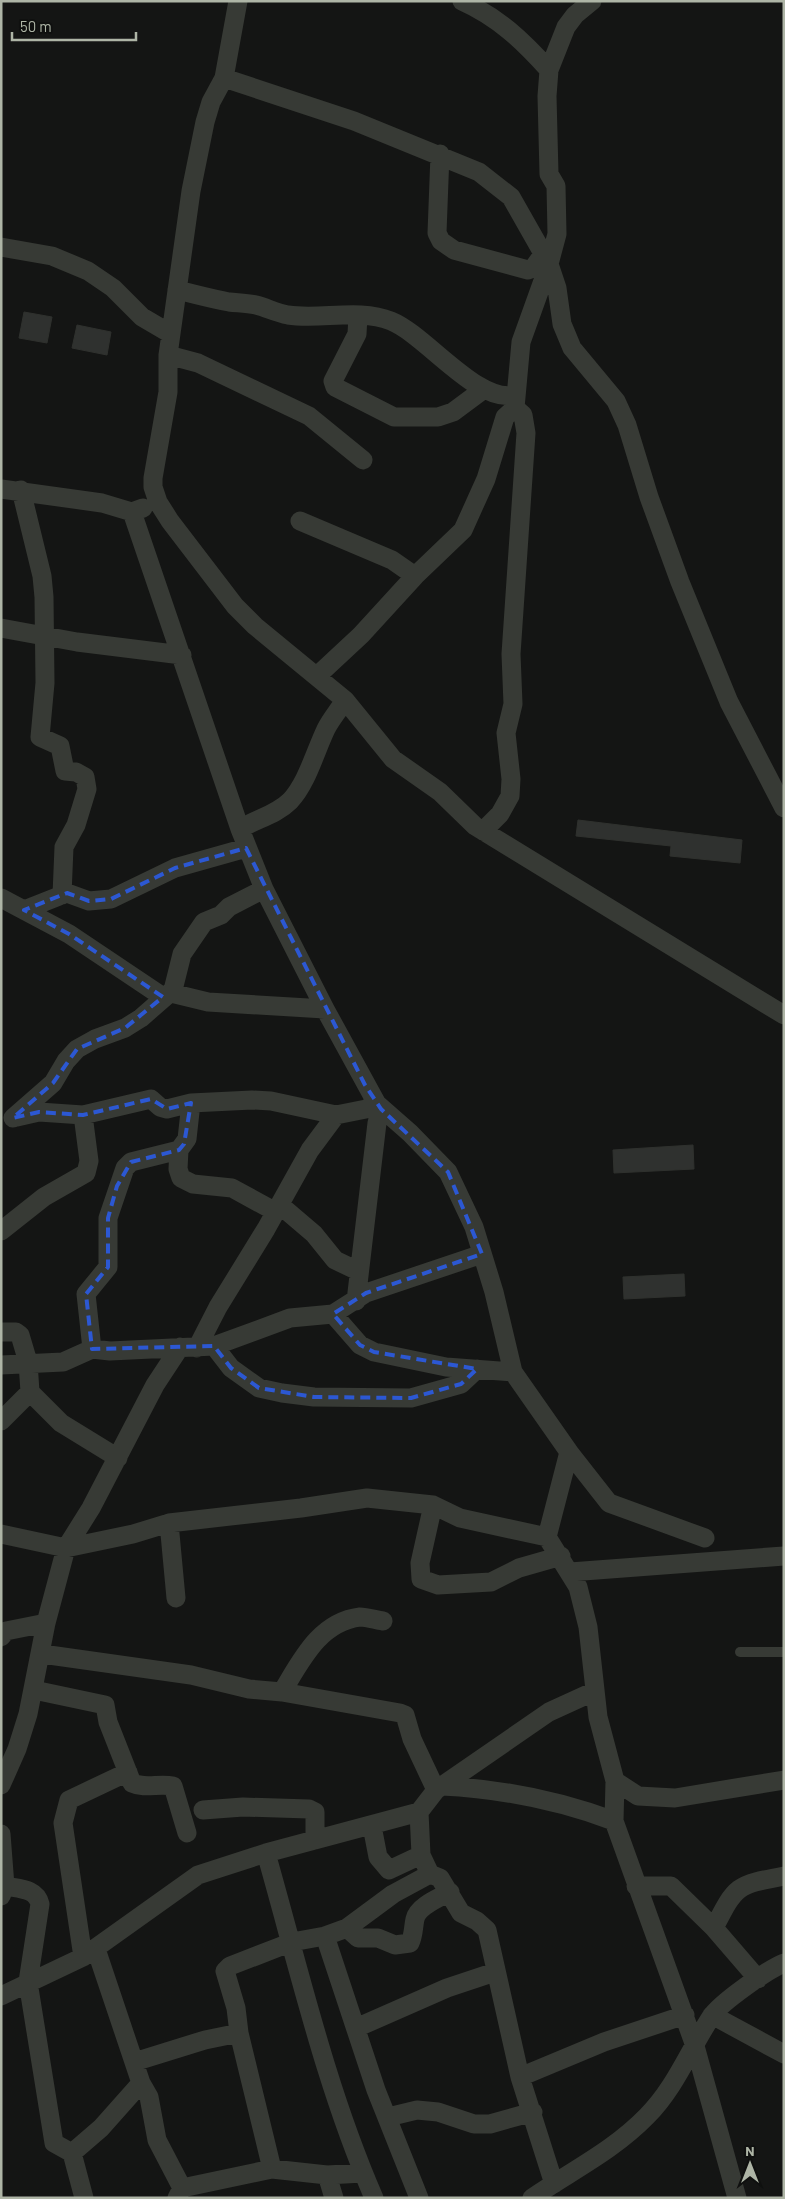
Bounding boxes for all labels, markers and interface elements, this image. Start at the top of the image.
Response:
scale bar [12,10,136,42]
text: 50 m [20,17,52,35]
north arrow [725,2139,775,2189]
text: N [745,2142,755,2159]

